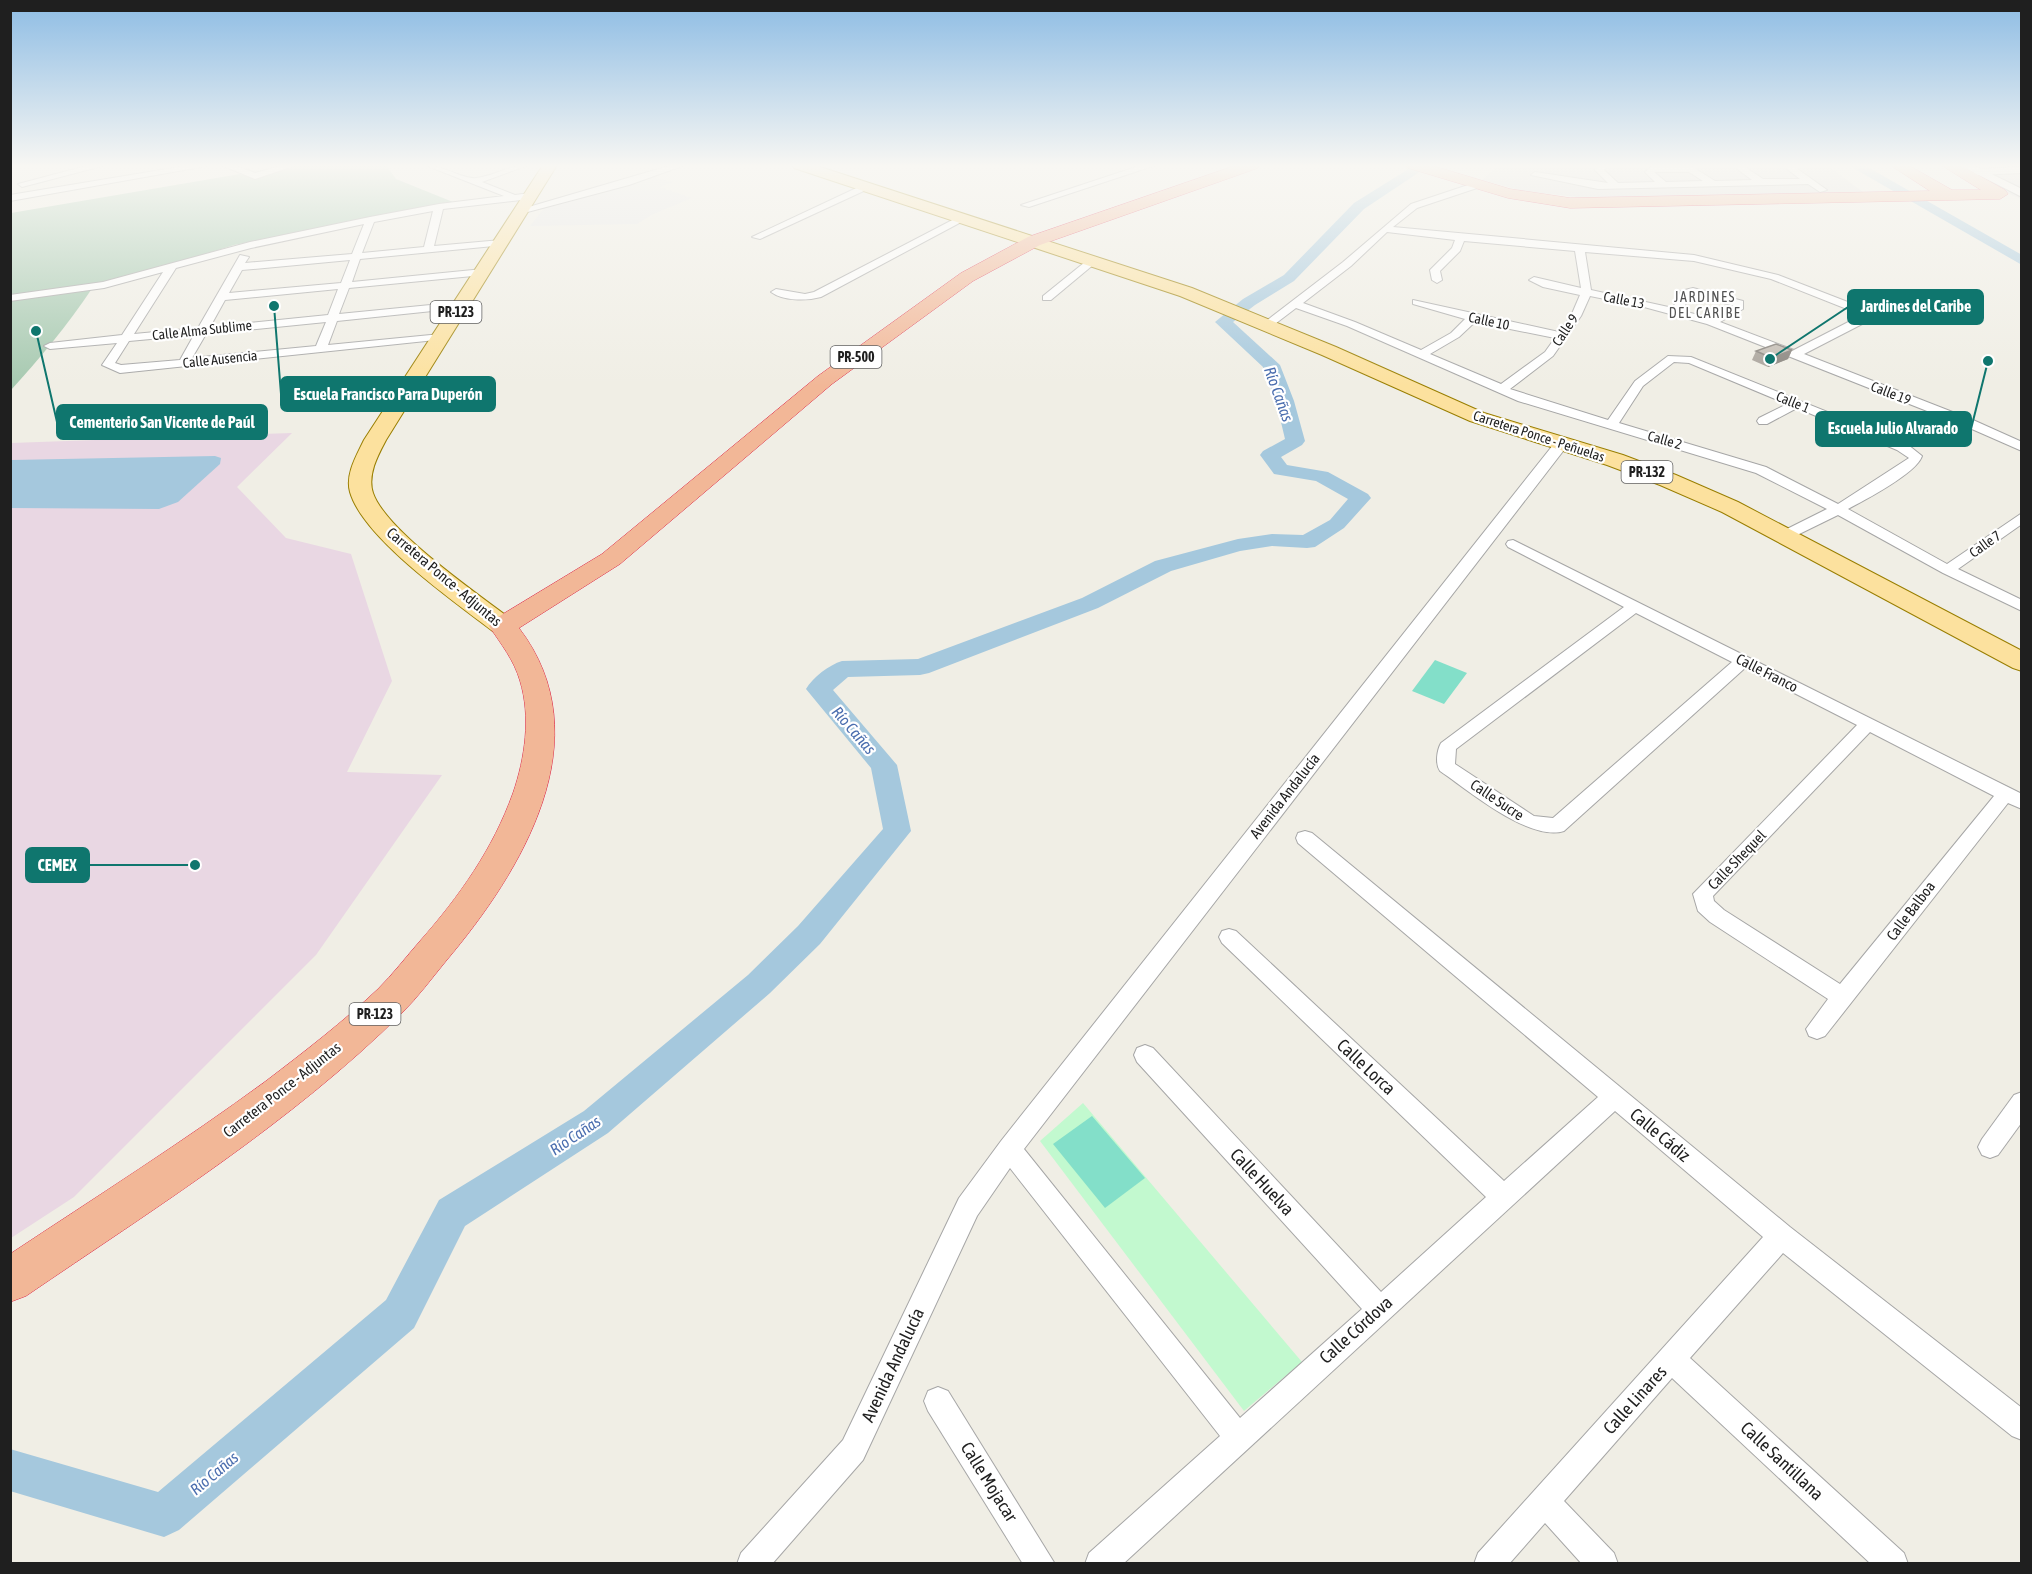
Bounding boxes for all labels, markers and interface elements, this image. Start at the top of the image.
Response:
street label: Calle 13 [1602,288,1646,312]
district label: JARDINES DEL CARIBE [1669,289,1741,321]
callout: Jardines del Caribe [1848,290,1983,324]
text: Jardines del Caribe [1860,297,1971,315]
road number: PR-123 [430,301,482,323]
street label: Calle 10 [1467,309,1511,333]
street label: Calle 9 [1549,311,1581,349]
street label: Calle Alma Sublime [151,317,253,343]
road number: PR-500 [830,346,882,368]
street label: Calle Ausencia [182,347,258,371]
water label: Río Cañas [1261,364,1297,424]
callout: Escuela Francisco Parra Duperón [281,377,495,411]
street label: Calle 19 [1869,378,1913,408]
text: Escuela Francisco Parra Duperón [293,385,483,403]
street label: Calle 1 [1774,388,1812,416]
callout: Cementerio San Vicente de Paúl [57,405,267,439]
street label: Carretera Ponce - Peñuelas [1471,407,1607,465]
callout: Escuela Julio Alvarado [1816,412,1971,446]
text: Cementerio San Vicente de Paúl [69,413,255,431]
text: Escuela Julio Alvarado [1828,419,1959,437]
street label: Calle 2 [1646,427,1684,453]
road number: PR-132 [1622,461,1672,483]
street label: Carretera Ponce - Adjuntas [384,524,505,630]
street label: Calle 7 [1966,527,2004,561]
street label: Calle Franco [1733,650,1801,695]
water label: Río Cañas [829,703,880,758]
street label: Avenida Andalucía [1246,750,1323,841]
street label: Calle Sucre [1467,776,1527,824]
street label: Calle Shequel [1704,826,1769,893]
callout: CEMEX [26,848,89,882]
text: CEMEX [38,856,77,874]
street label: Calle Balboa [1883,878,1938,944]
road number: PR-123 [350,1003,400,1025]
street label: Calle Lorca [1333,1034,1400,1099]
street label: Carretera Ponce - Adjuntas [220,1038,344,1141]
street label: Calle Cádiz [1626,1103,1695,1166]
water label: Río Cañas [546,1111,604,1158]
street label: Calle Huelva [1226,1144,1299,1220]
street label: Calle Córdova [1315,1291,1396,1368]
street label: Avenida Andalucía [857,1304,928,1425]
street label: Calle Linares [1599,1361,1671,1438]
street label: Calle Santillana [1737,1417,1828,1504]
street label: Calle Mojacar [957,1438,1022,1526]
water label: Río Cañas [186,1448,242,1498]

